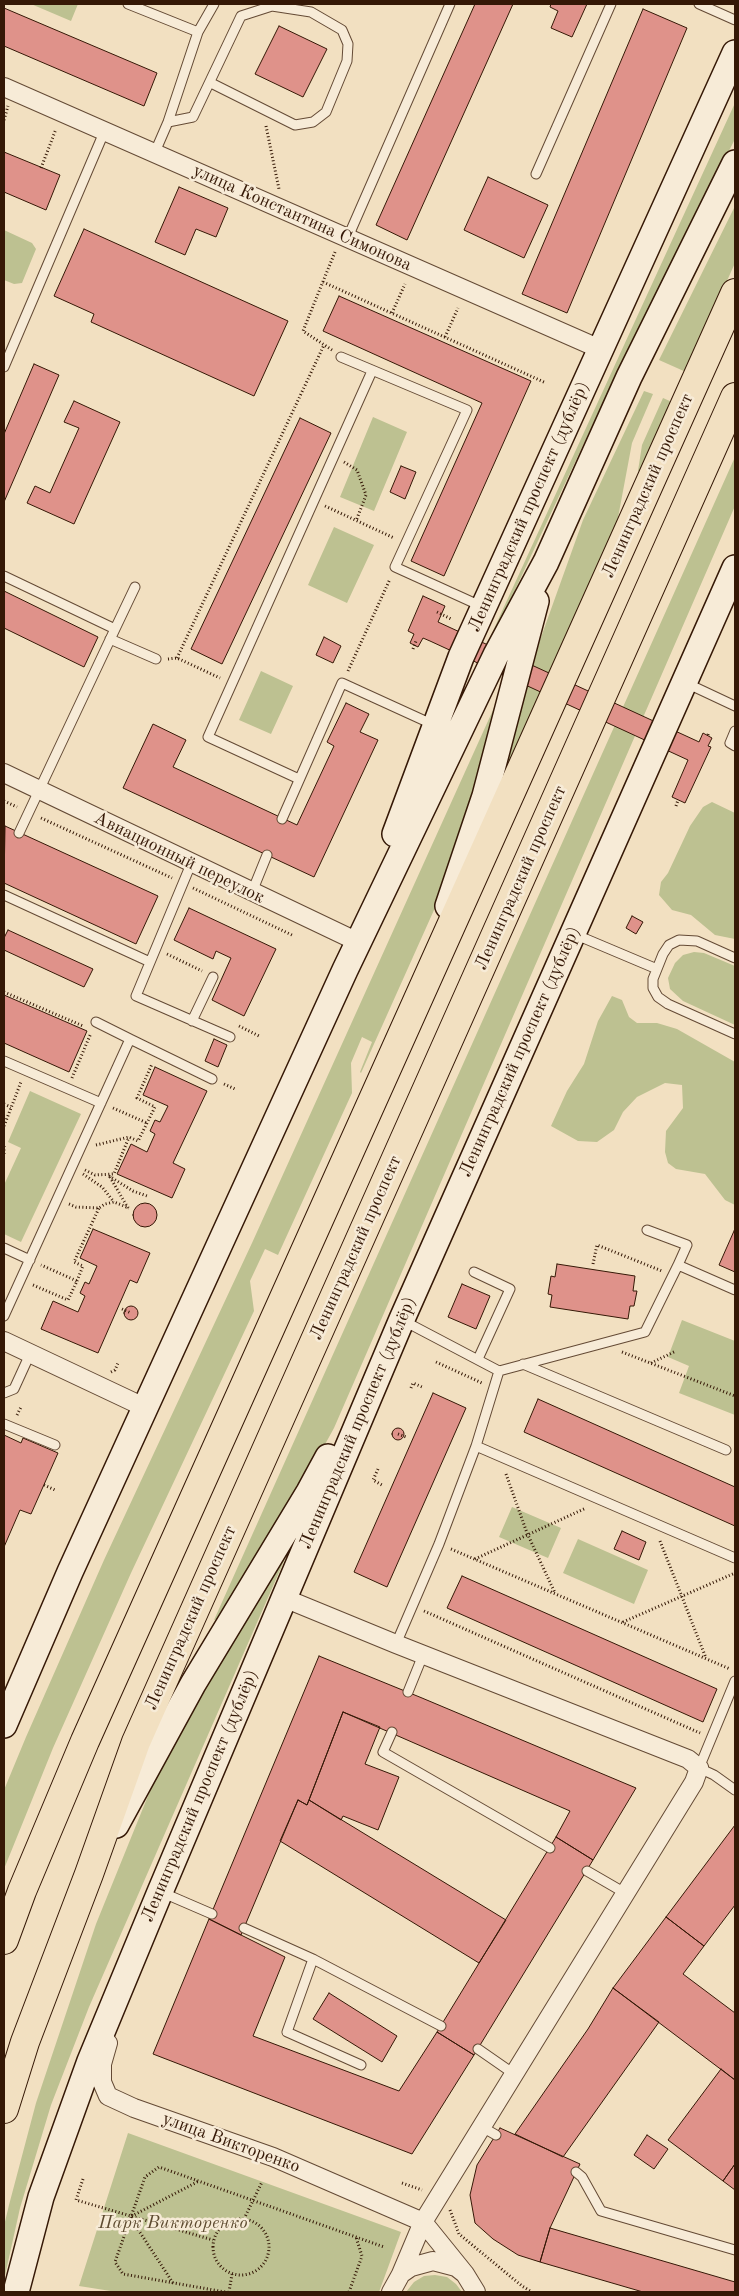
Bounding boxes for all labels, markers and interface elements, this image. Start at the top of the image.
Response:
street label: улица Константина Симонова [189,160,415,276]
street label: Ленинградский проспект (дублёр) [464,378,594,636]
street label: Ленинградский проспект [598,390,698,582]
street label: Ленинградский проспект [471,782,571,974]
street label: Авиационный переулок [90,807,268,909]
street label: Ленинградский проспект (дублёр) [455,923,585,1181]
street label: Ленинградский проспект [306,1152,406,1344]
street label: Ленинградский проспект (дублёр) [295,1294,421,1552]
street label: Ленинградский проспект [141,1522,241,1714]
street label: Ленинградский проспект (дублёр) [137,1667,263,1925]
street label: улица Викторенко [159,2108,303,2178]
park label: Парк Викторенко [98,2212,248,2234]

